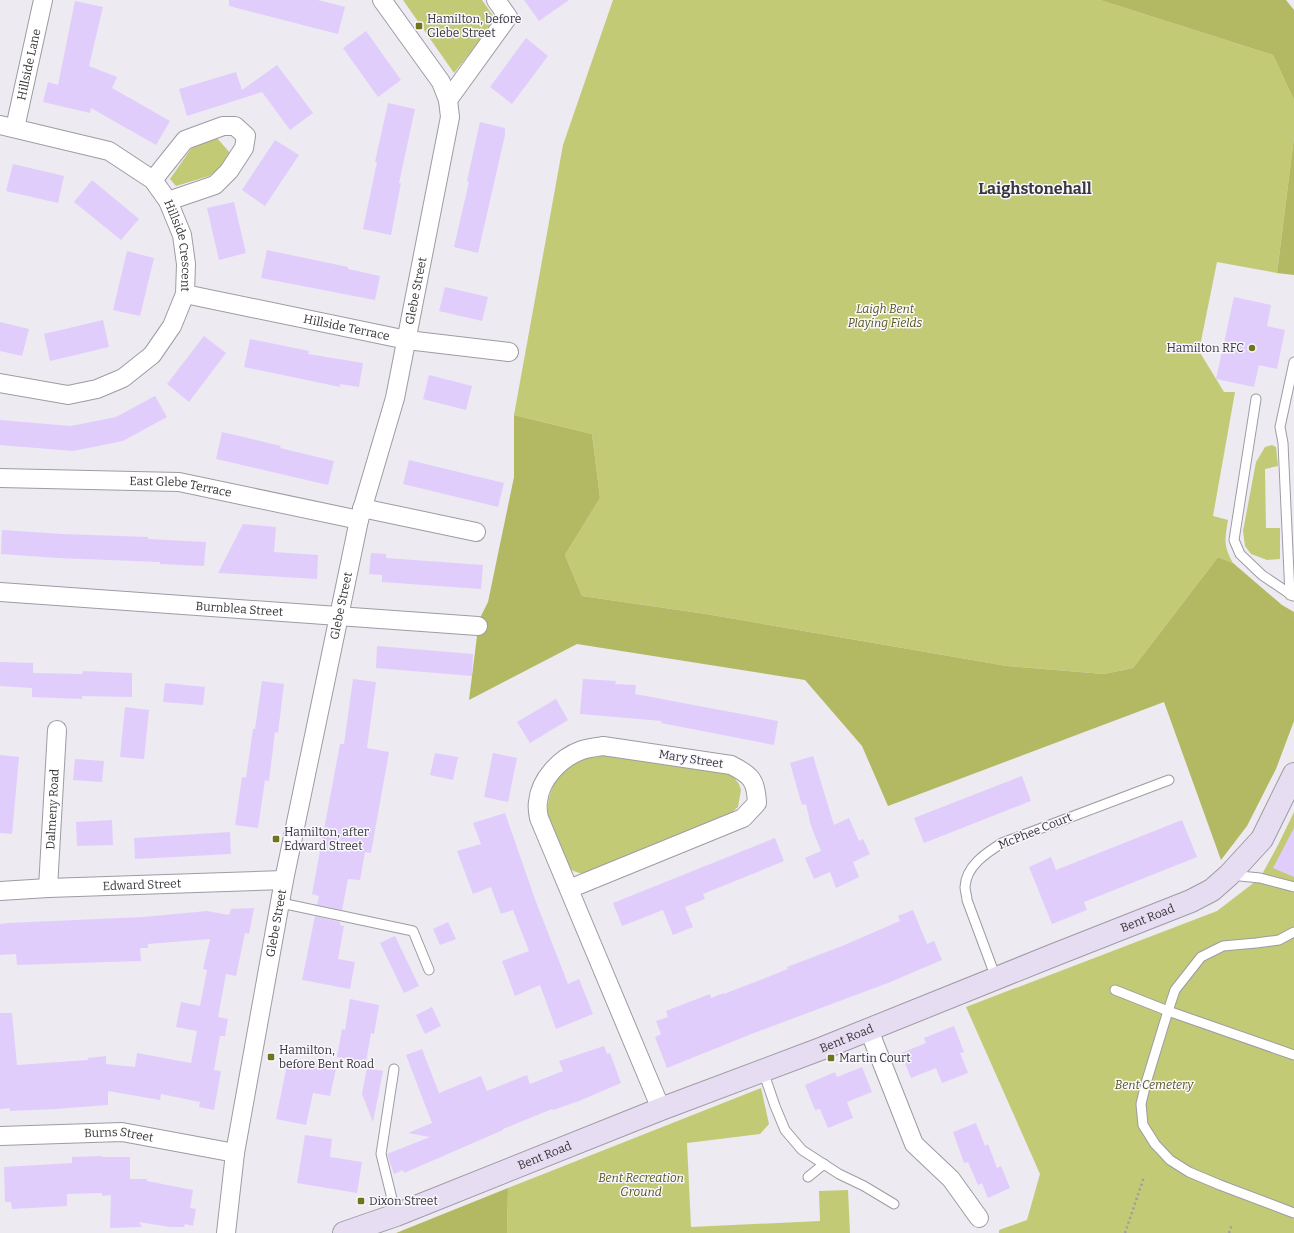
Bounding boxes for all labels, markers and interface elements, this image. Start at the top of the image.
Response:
place label: Hamilton, before Glebe Street [427,12,521,40]
marker: Hamilton, before Glebe Street [414,21,424,31]
street label: Hillside Lane [14,27,44,102]
district label: Laighstonehall [978,179,1092,198]
street label: Hillside Crescent [161,197,193,293]
street label: Glebe Street [403,255,430,326]
park label: Laigh Bent Playing Fields [848,302,923,330]
street label: Hillside Terrace [302,312,391,343]
place label: Hamilton RFC [1166,341,1244,355]
marker: Hamilton RFC [1247,343,1257,353]
street label: East Glebe Terrace [129,474,233,500]
street label: Glebe Street [327,570,355,641]
street label: Burnblea Street [195,599,284,619]
street label: Mary Street [658,747,725,771]
street label: Dalmeny Road [43,768,62,850]
street label: McPhee Court [996,810,1074,852]
place label: Hamilton, after Edward Street [284,825,370,853]
marker: Hamilton, after Edward Street [271,834,281,844]
street label: Edward Street [102,876,182,893]
street label: Glebe Street [263,888,289,958]
street label: Bent Road [1118,901,1176,935]
street label: Bent Road [818,1021,876,1056]
place label: Hamilton, before Bent Road [279,1043,374,1071]
place label: Martin Court [839,1051,911,1065]
marker: Hamilton, before Bent Road [266,1052,276,1062]
marker: Martin Court [826,1053,836,1063]
park label: Bent Cemetery [1115,1078,1194,1092]
street label: Burns Street [84,1125,155,1145]
street label: Bent Road [516,1139,574,1173]
park label: Bent Recreation Ground [598,1171,684,1199]
place label: Dixon Street [369,1194,438,1208]
marker: Dixon Street [356,1196,366,1206]

